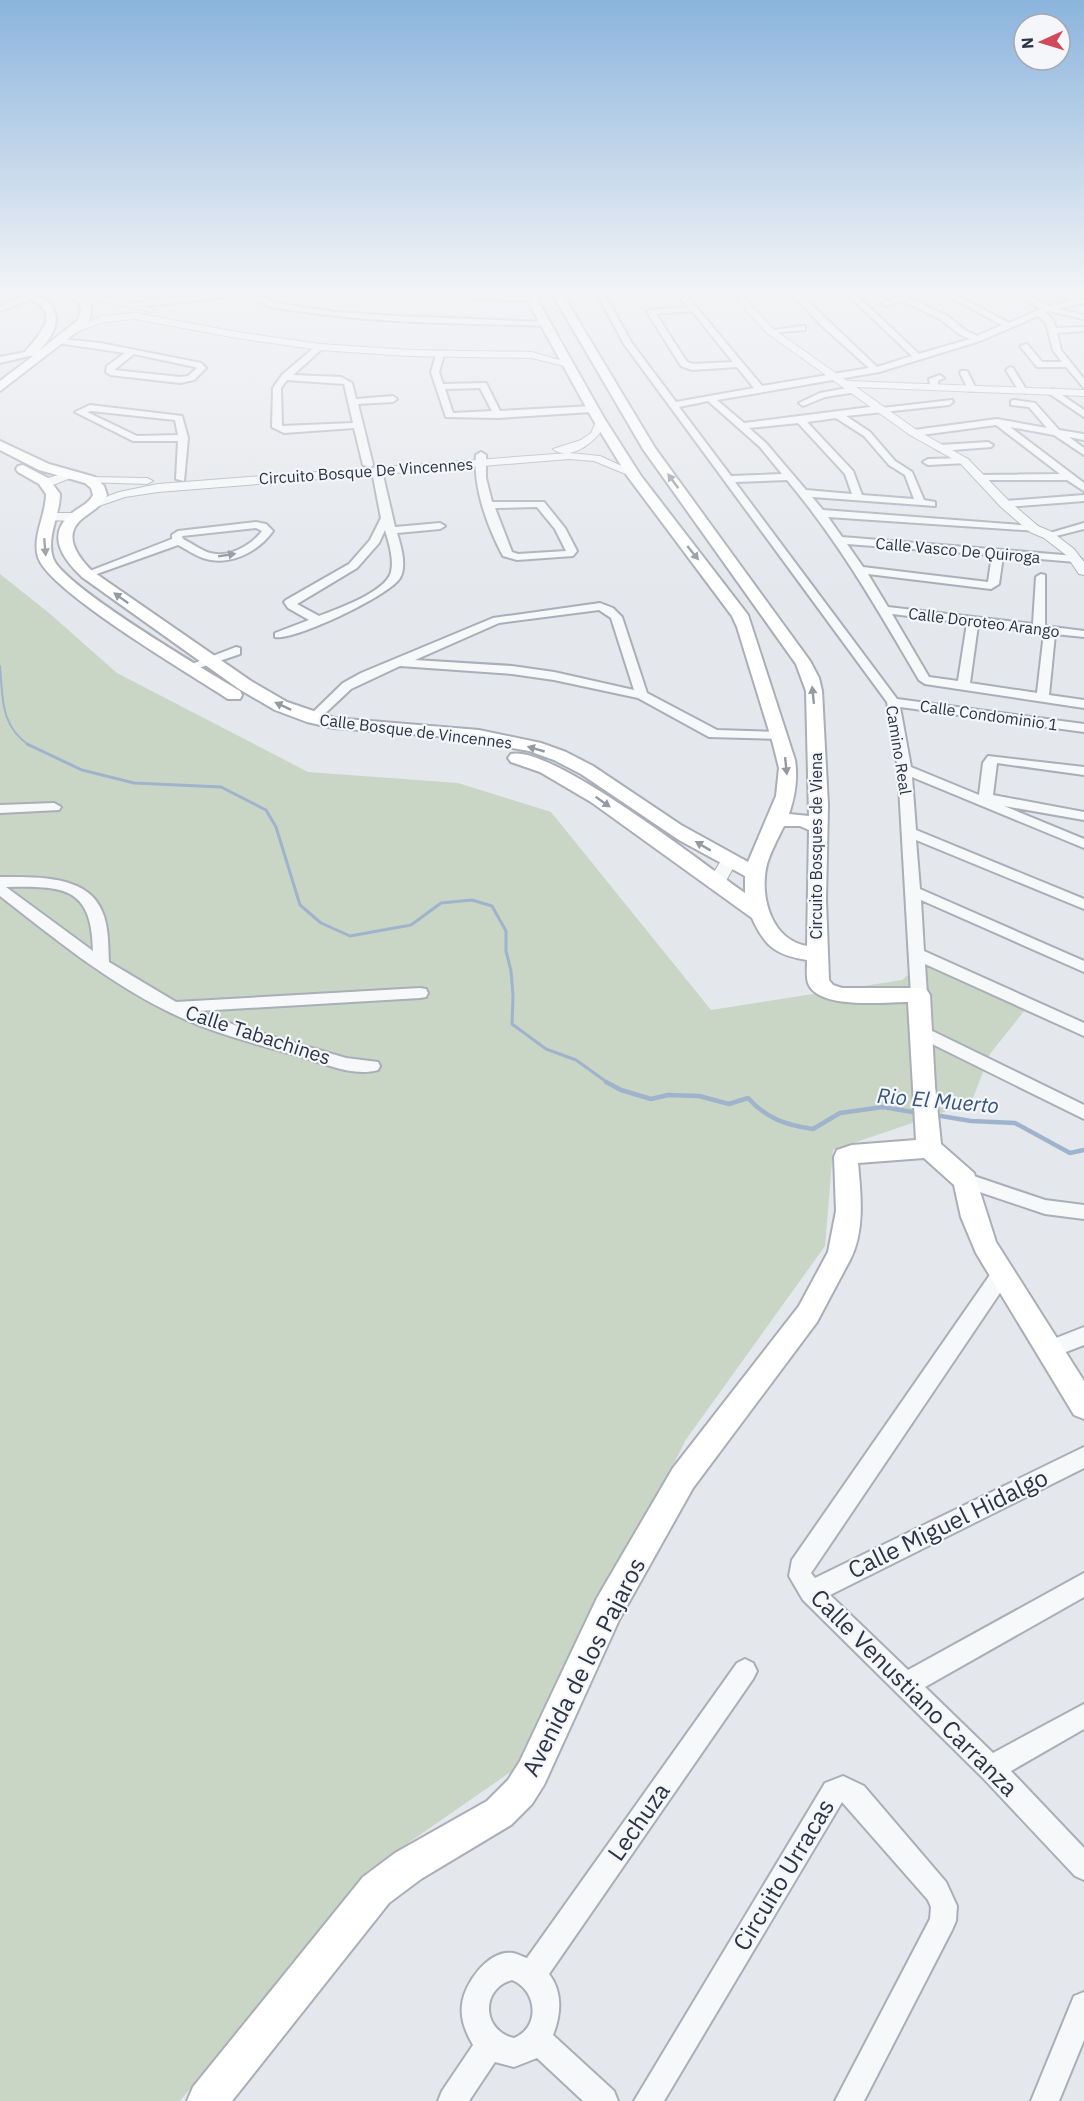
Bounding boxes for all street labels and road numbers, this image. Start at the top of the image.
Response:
street label: Circuito Bosque De Vincennes [258,454,474,488]
street label: Calle Vasco De Quiroga [875,533,1042,567]
street label: Calle Doroteo Arango [907,603,1061,641]
street label: Calle Condominio 1 [919,695,1059,735]
street label: Camino Real [882,704,916,796]
street label: Calle Bosque de Vincennes [319,709,513,753]
street label: Circuito Bosques de Viena [806,752,826,940]
street label: Calle Tabachines [182,998,334,1071]
street label: Calle Miguel Hidalgo [842,1461,1053,1585]
street label: Avenida de los Pajaros [514,1552,652,1781]
street label: Calle Venustiano Carranza [804,1582,1025,1803]
street label: Lechuza [600,1776,677,1867]
street label: Circuito Urracas [725,1793,841,1956]

